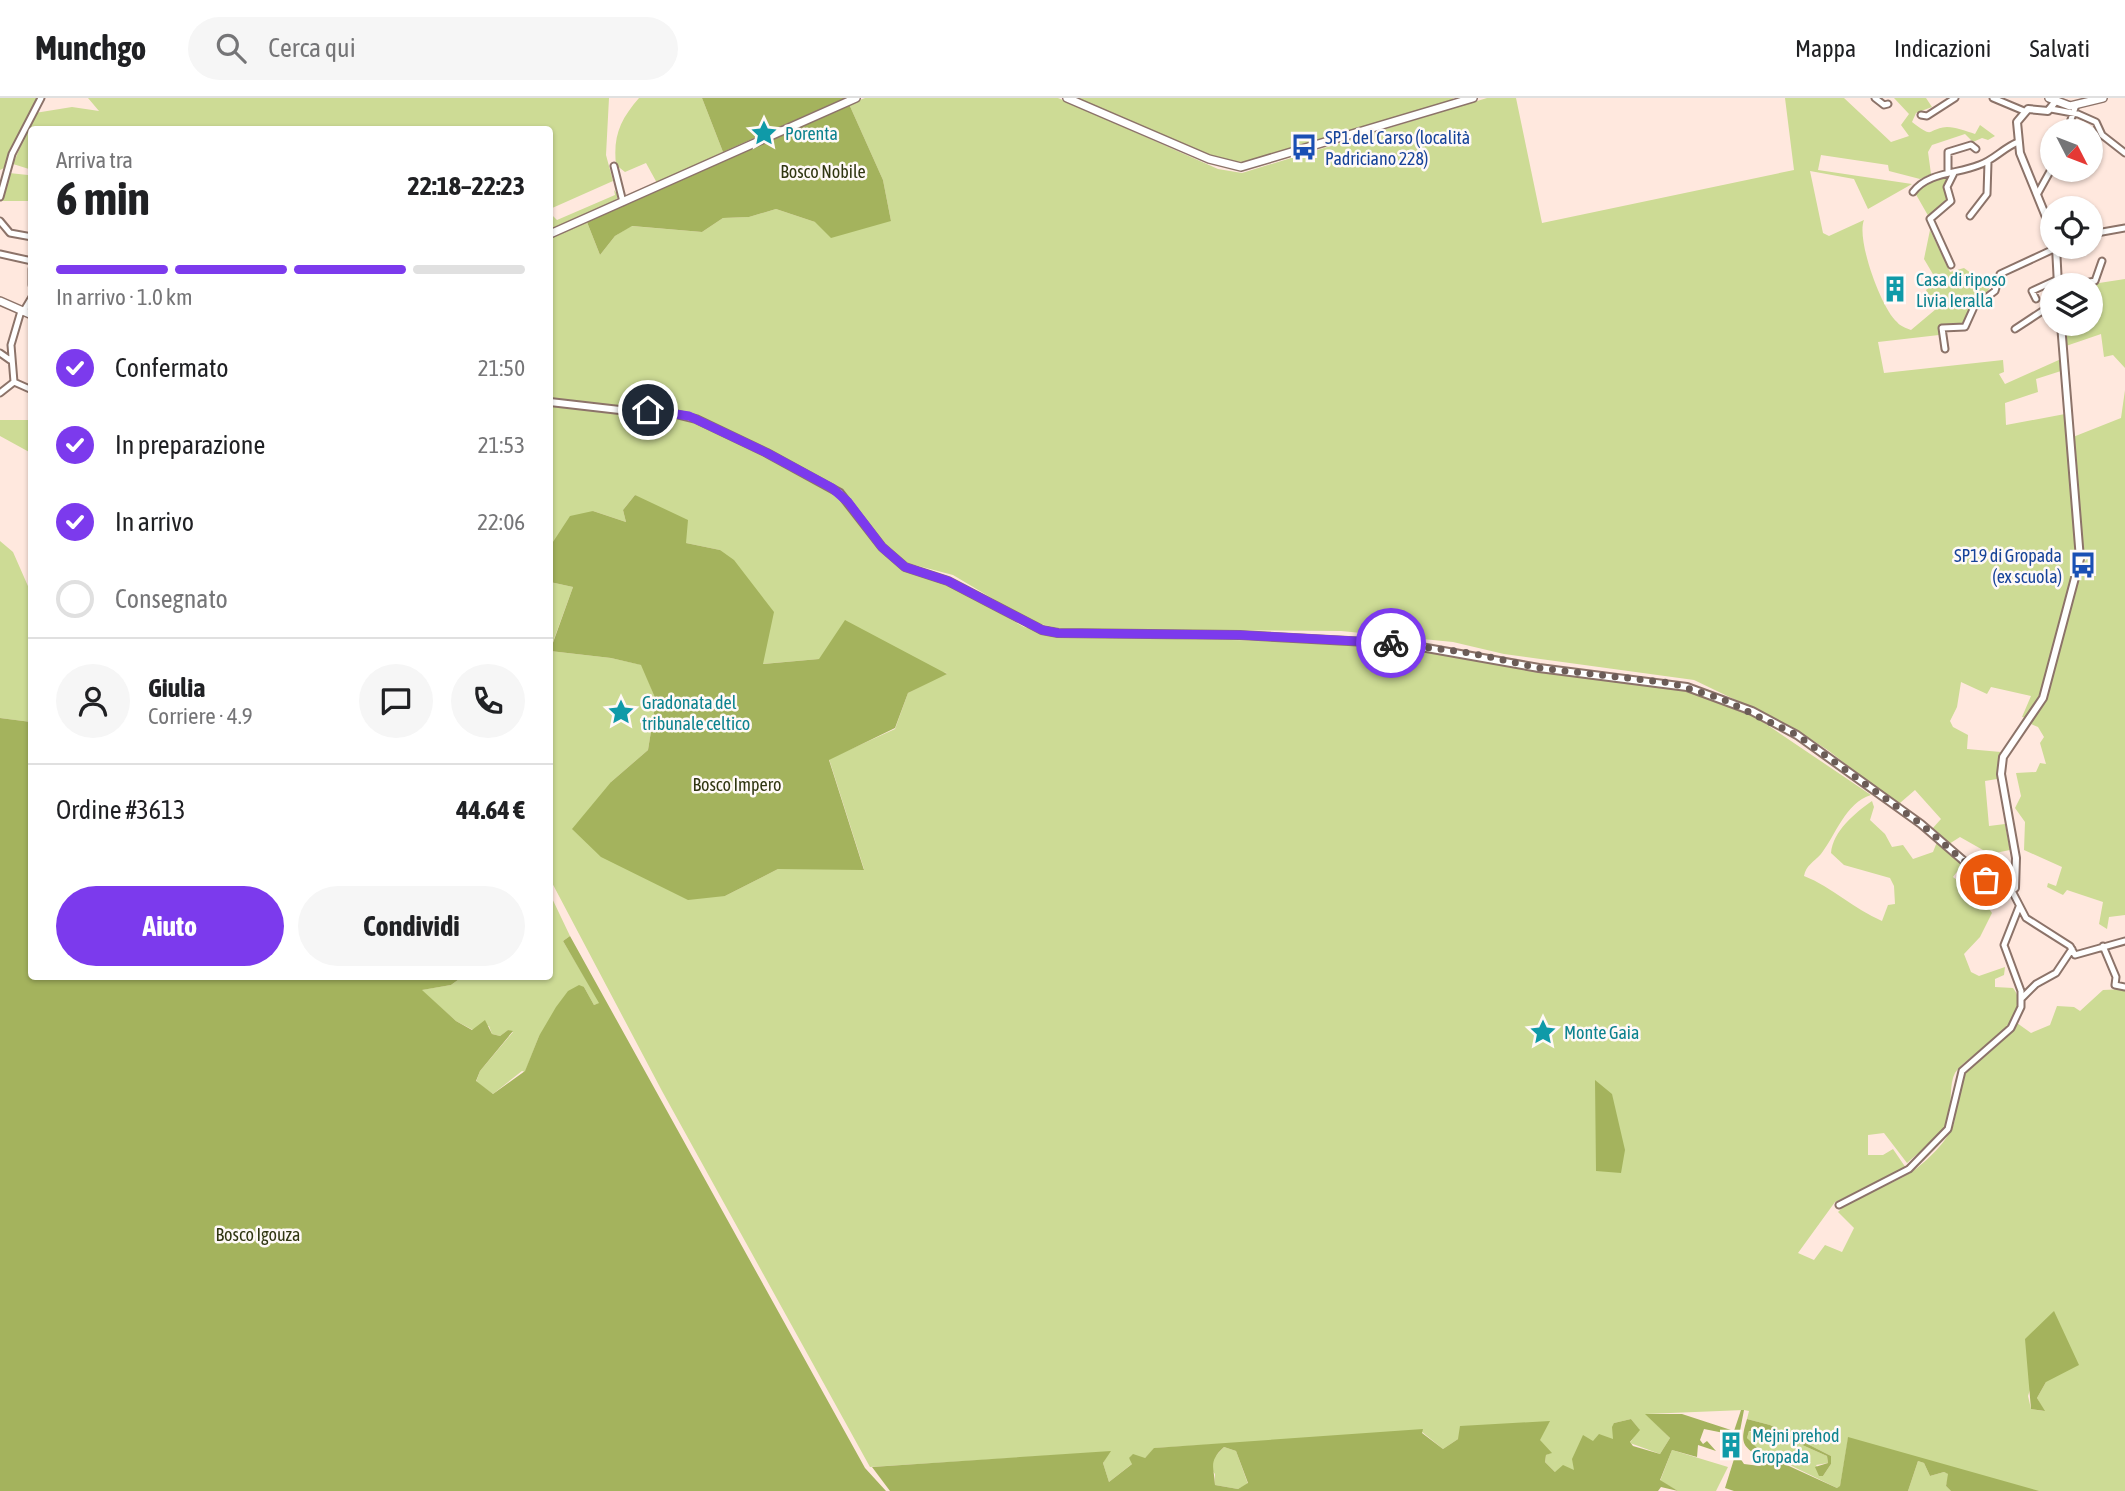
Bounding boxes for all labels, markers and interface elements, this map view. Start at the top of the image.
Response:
search box [188,17,678,80]
text: Munchgo [35,29,146,67]
icon: search [212,29,250,67]
text: Cerca qui [268,33,356,63]
text: Mappa [1795,35,1856,62]
text: Indicazioni [1894,35,1991,62]
text: Salvati [2029,35,2090,62]
place icon: Porenta [749,118,779,148]
north arrow [2040,119,2104,182]
map controls [2040,119,2103,336]
place label: Porenta [785,123,838,144]
place label: SP1 del Carso (località Padriciano 228) [1325,127,1470,169]
bus stop icon: SP1 del Carso (località Padriciano 228) [1289,132,1319,162]
text: Arriva tra [56,147,133,173]
park label: Bosco Nobile [780,161,866,182]
text: 22:18–22:23 [408,171,525,201]
text: 6 min [56,172,150,225]
button: locate [2040,196,2103,259]
place label: Casa di riposo Livia Ieralla [1916,269,2006,311]
button: layers [2040,273,2103,336]
building icon: Casa di riposo Livia Ieralla [1880,274,1910,304]
text: In arrivo · 1.0 km [56,284,193,310]
icon: check [56,349,94,387]
text: Confermato [115,353,228,383]
text: 21:50 [478,355,525,381]
pin [618,380,678,440]
icon: home [629,391,667,429]
icon: check [56,426,94,464]
text: In preparazione [115,430,265,460]
text: 21:53 [478,432,525,458]
icon: check [56,503,94,541]
text: In arrivo [115,507,194,537]
text: 22:06 [477,509,525,535]
place label: SP19 di Gropada (ex scuola) [1954,545,2062,587]
bus stop icon: SP19 di Gropada (ex scuola) [2068,550,2098,580]
text: Consegnato [115,584,228,614]
courier [1356,608,1426,678]
icon: bike [1372,624,1410,662]
button: person [56,664,130,738]
button: chat [359,664,433,738]
button: phone [451,664,525,738]
text: Giulia [148,673,205,703]
place label: Gradonata del tribunale celtico [642,692,750,734]
place icon: Gradonata del tribunale celtico [606,697,636,727]
text: Corriere · 4.9 [148,703,253,729]
park label: Bosco Impero [693,774,781,795]
text: Ordine #3613 [56,795,185,825]
text: 44.64 € [456,795,525,825]
pin [1956,850,2016,910]
icon: bag [1967,861,2005,899]
button: Aiuto [56,886,284,966]
button: Condividi [298,886,525,966]
place icon: Monte Gaia [1528,1017,1558,1047]
place label: Monte Gaia [1564,1022,1639,1043]
park label: Bosco Igouza [216,1224,300,1245]
place label: Mejni prehod Gropada [1752,1425,1839,1467]
building icon: Mejni prehod Gropada [1716,1430,1746,1460]

